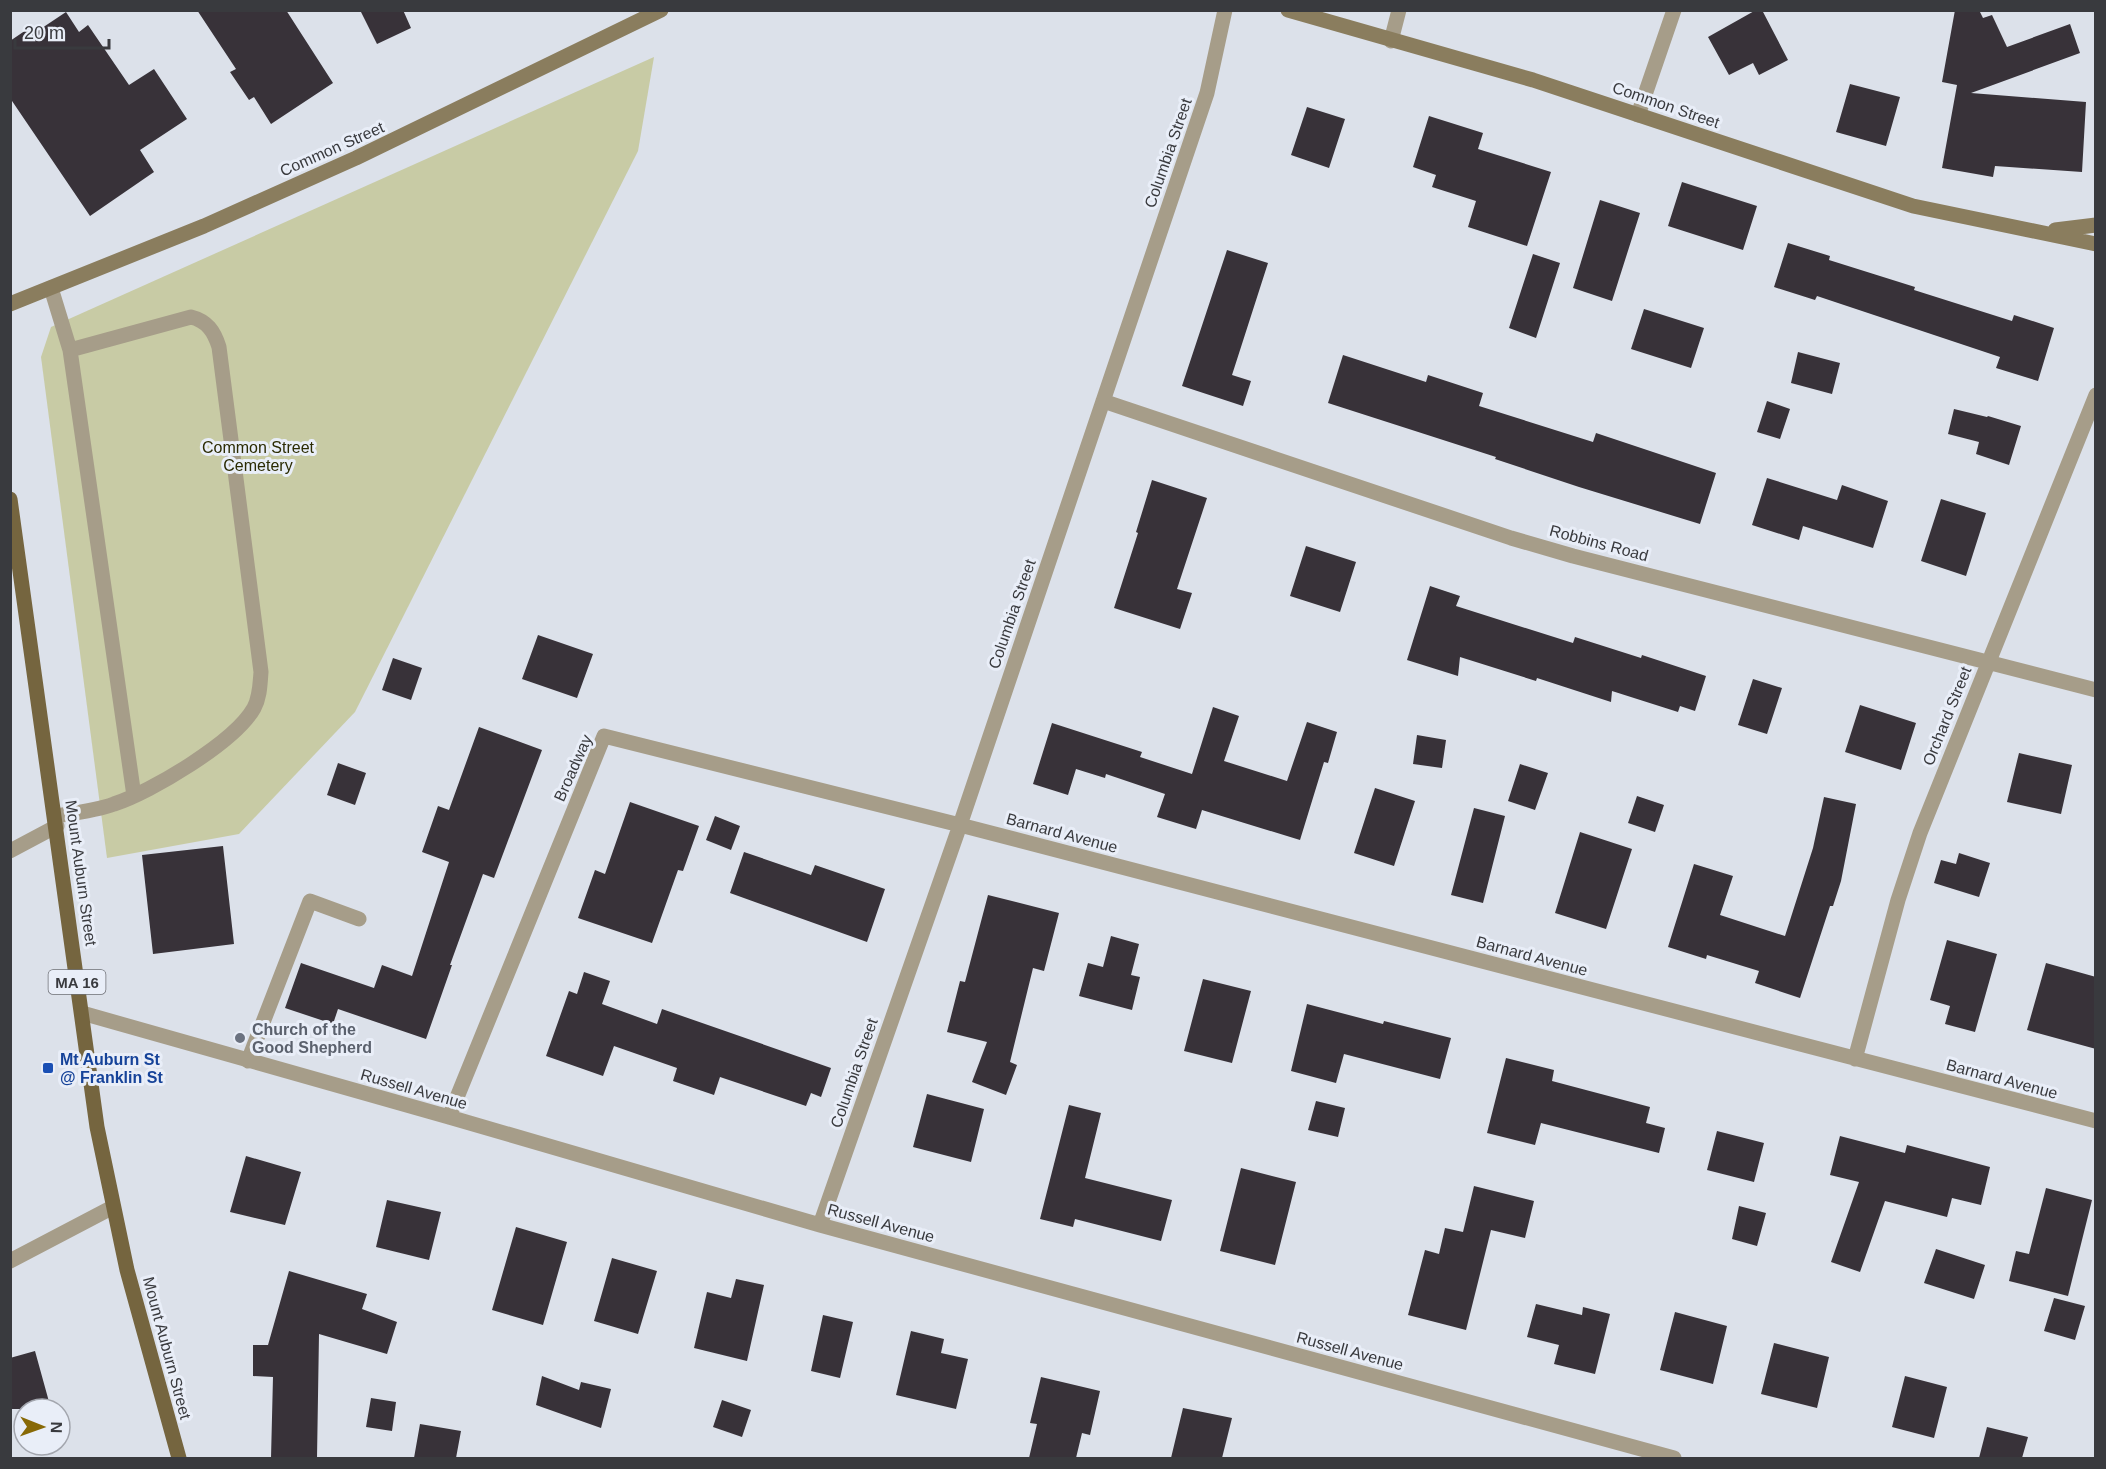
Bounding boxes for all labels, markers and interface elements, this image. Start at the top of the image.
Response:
scale bar [15,12,110,50]
text: 20 m [24,23,64,43]
street label: Common Street [1610,79,1722,131]
street label: Columbia Street [1141,95,1195,210]
street label: Common Street [277,118,387,180]
park label: Common Street Cemetery [202,439,315,474]
street label: Robbins Road [1548,522,1650,564]
street label: Columbia Street [985,556,1039,671]
street label: Orchard Street [1919,664,1975,768]
street label: Broadway [551,732,595,804]
street label: Mount Auburn Street [62,799,100,947]
street label: Barnard Avenue [1005,810,1120,856]
street label: Barnard Avenue [1475,933,1590,979]
road number: MA 16 [48,970,106,994]
street label: Columbia Street [827,1015,881,1130]
place label: Church of the Good Shepherd [252,1021,372,1056]
marker: Church of the Good Shepherd [233,1031,247,1045]
place label: Mt Auburn St @ Franklin St [60,1051,163,1086]
street label: Barnard Avenue [1945,1056,2060,1102]
marker: Mt Auburn St @ Franklin St [41,1061,55,1075]
street label: Russell Avenue [359,1066,469,1112]
street label: Russell Avenue [826,1201,936,1245]
street label: Mount Auburn Street [140,1275,194,1422]
street label: Russell Avenue [1295,1329,1405,1373]
north arrow [12,1397,72,1457]
text: N [48,1421,65,1433]

